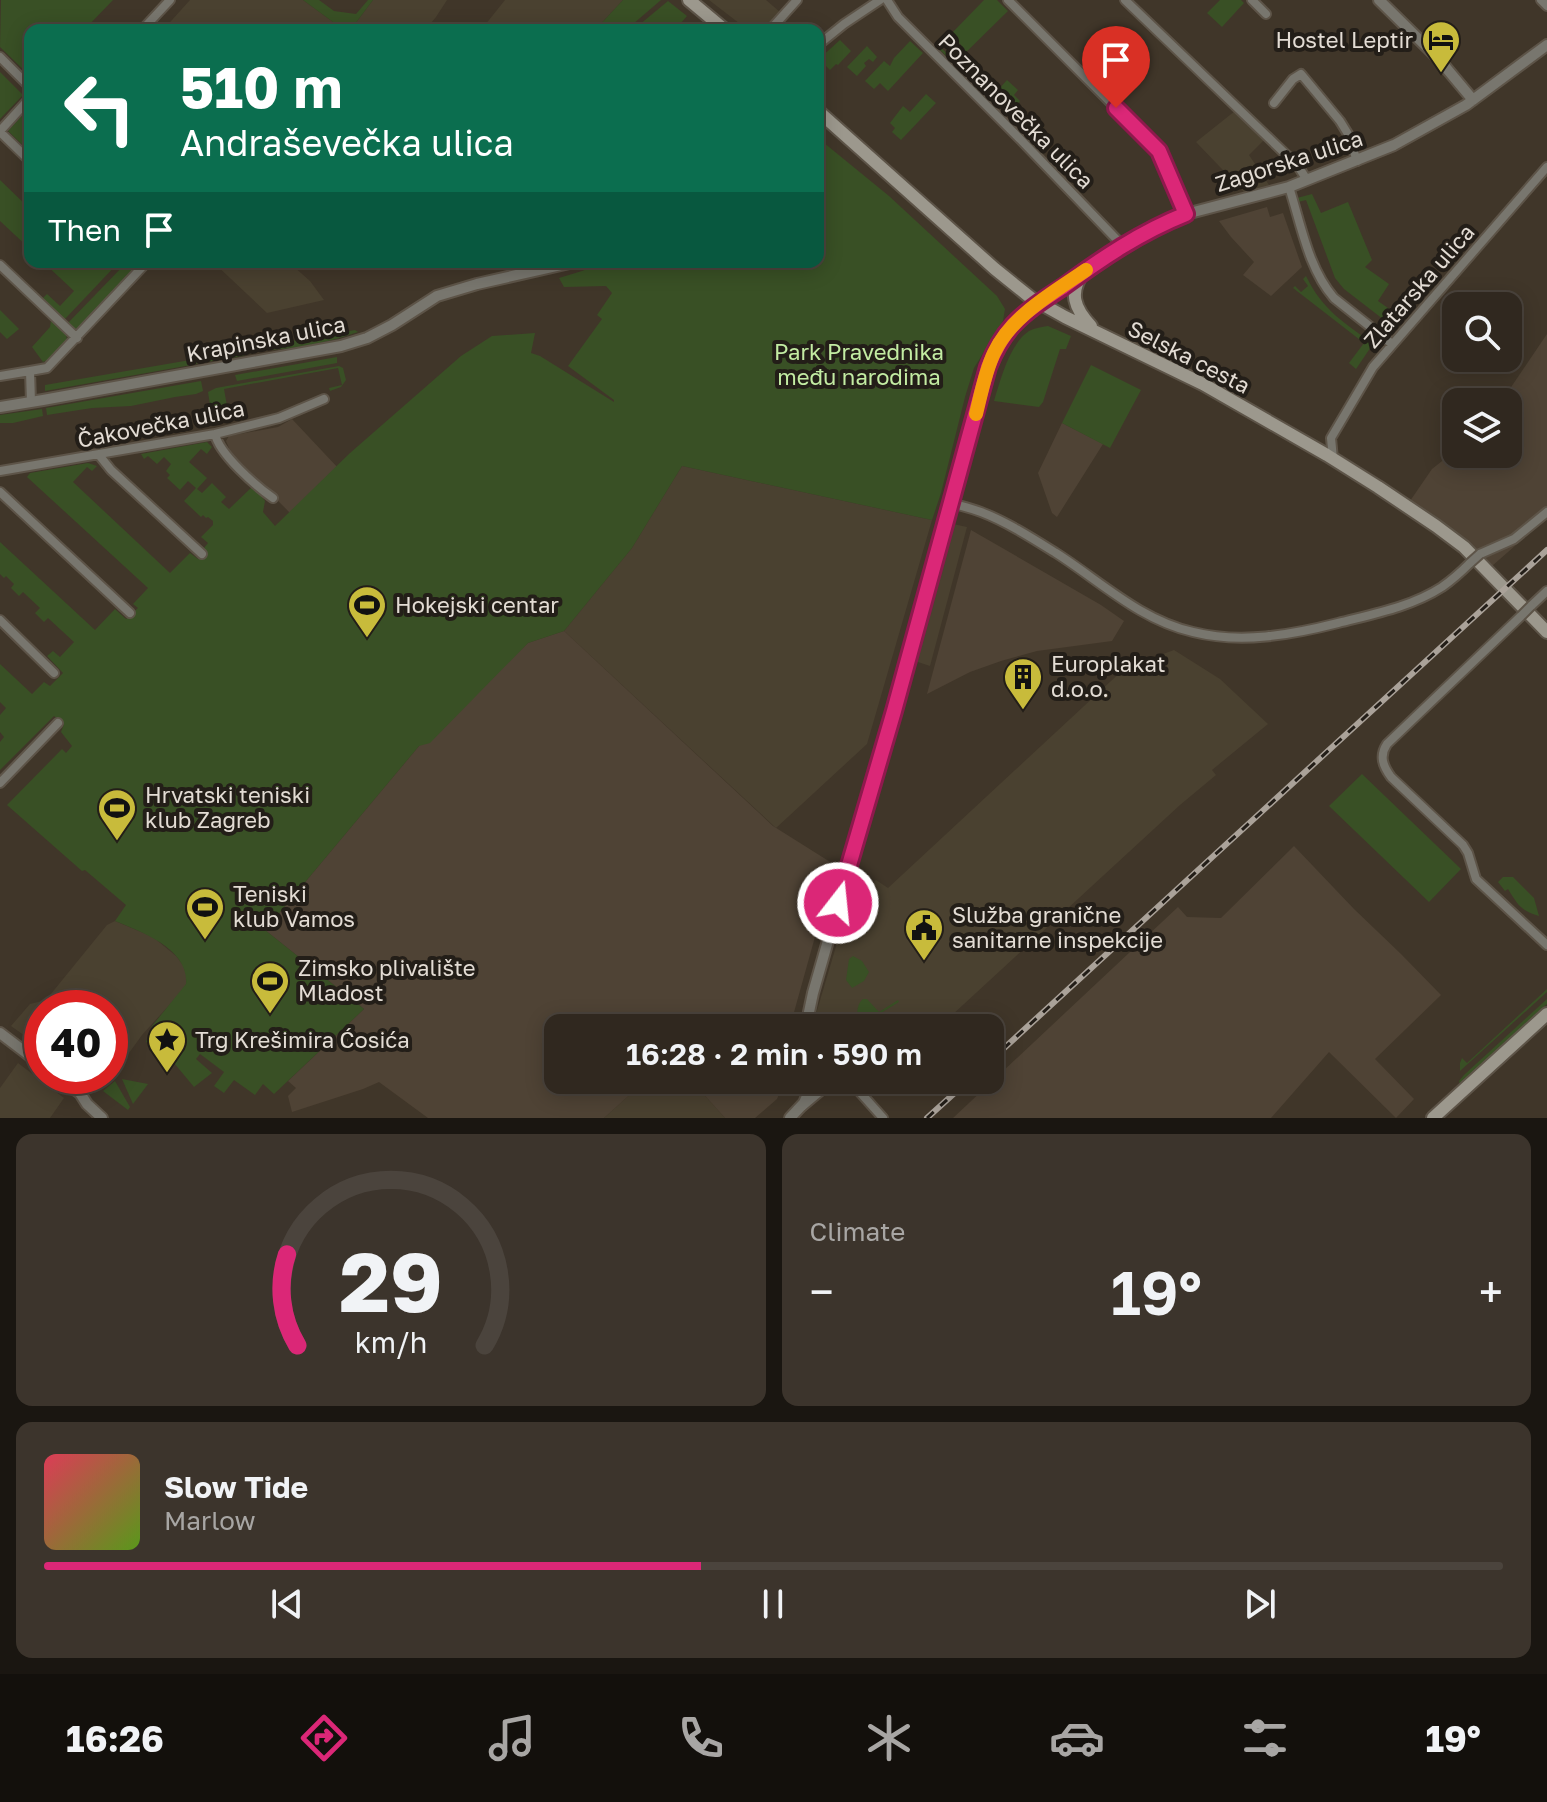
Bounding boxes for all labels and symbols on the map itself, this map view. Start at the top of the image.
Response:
hotel icon: Hostel Leptir [1420,19,1462,74]
pin [1082,26,1150,108]
place label: Hostel Leptir [1275,26,1413,53]
street label: Poznanovečka ulica [933,27,1100,194]
street label: Zagorska ulica [1212,124,1366,197]
street label: Zlatarska ulica [1358,218,1480,353]
street label: Krapinska ulica [184,310,348,367]
street label: Selska cesta [1124,314,1255,399]
park label: Park Pravednika među narodima [774,338,944,390]
street label: Čakovečka ulica [75,394,247,453]
sports icon: Hokejski centar [346,584,388,639]
place label: Hokejski centar [395,591,559,618]
place label: Europlakat d.o.o. [1051,650,1166,702]
building icon: Europlakat d.o.o. [1002,656,1044,711]
place label: Hrvatski teniski klub Zagreb [145,781,310,833]
sports icon: Hrvatski teniski klub Zagreb [96,787,138,842]
position arrow [796,861,880,945]
place label: Teniski klub Vamos [233,880,355,932]
sports icon: Teniski klub Vamos [184,886,226,941]
place label: Služba granične sanitarne inspekcije [952,901,1163,953]
public building icon: Služba granične sanitarne inspekcije [903,907,945,962]
place label: Zimsko plivalište Mladost [298,954,476,1006]
sports icon: Zimsko plivalište Mladost [249,960,291,1015]
speed limit sign: 40 [24,990,128,1094]
place icon: Trg Krešimira Ćosića [146,1019,188,1074]
place label: Trg Krešimira Ćosića [195,1026,410,1053]

